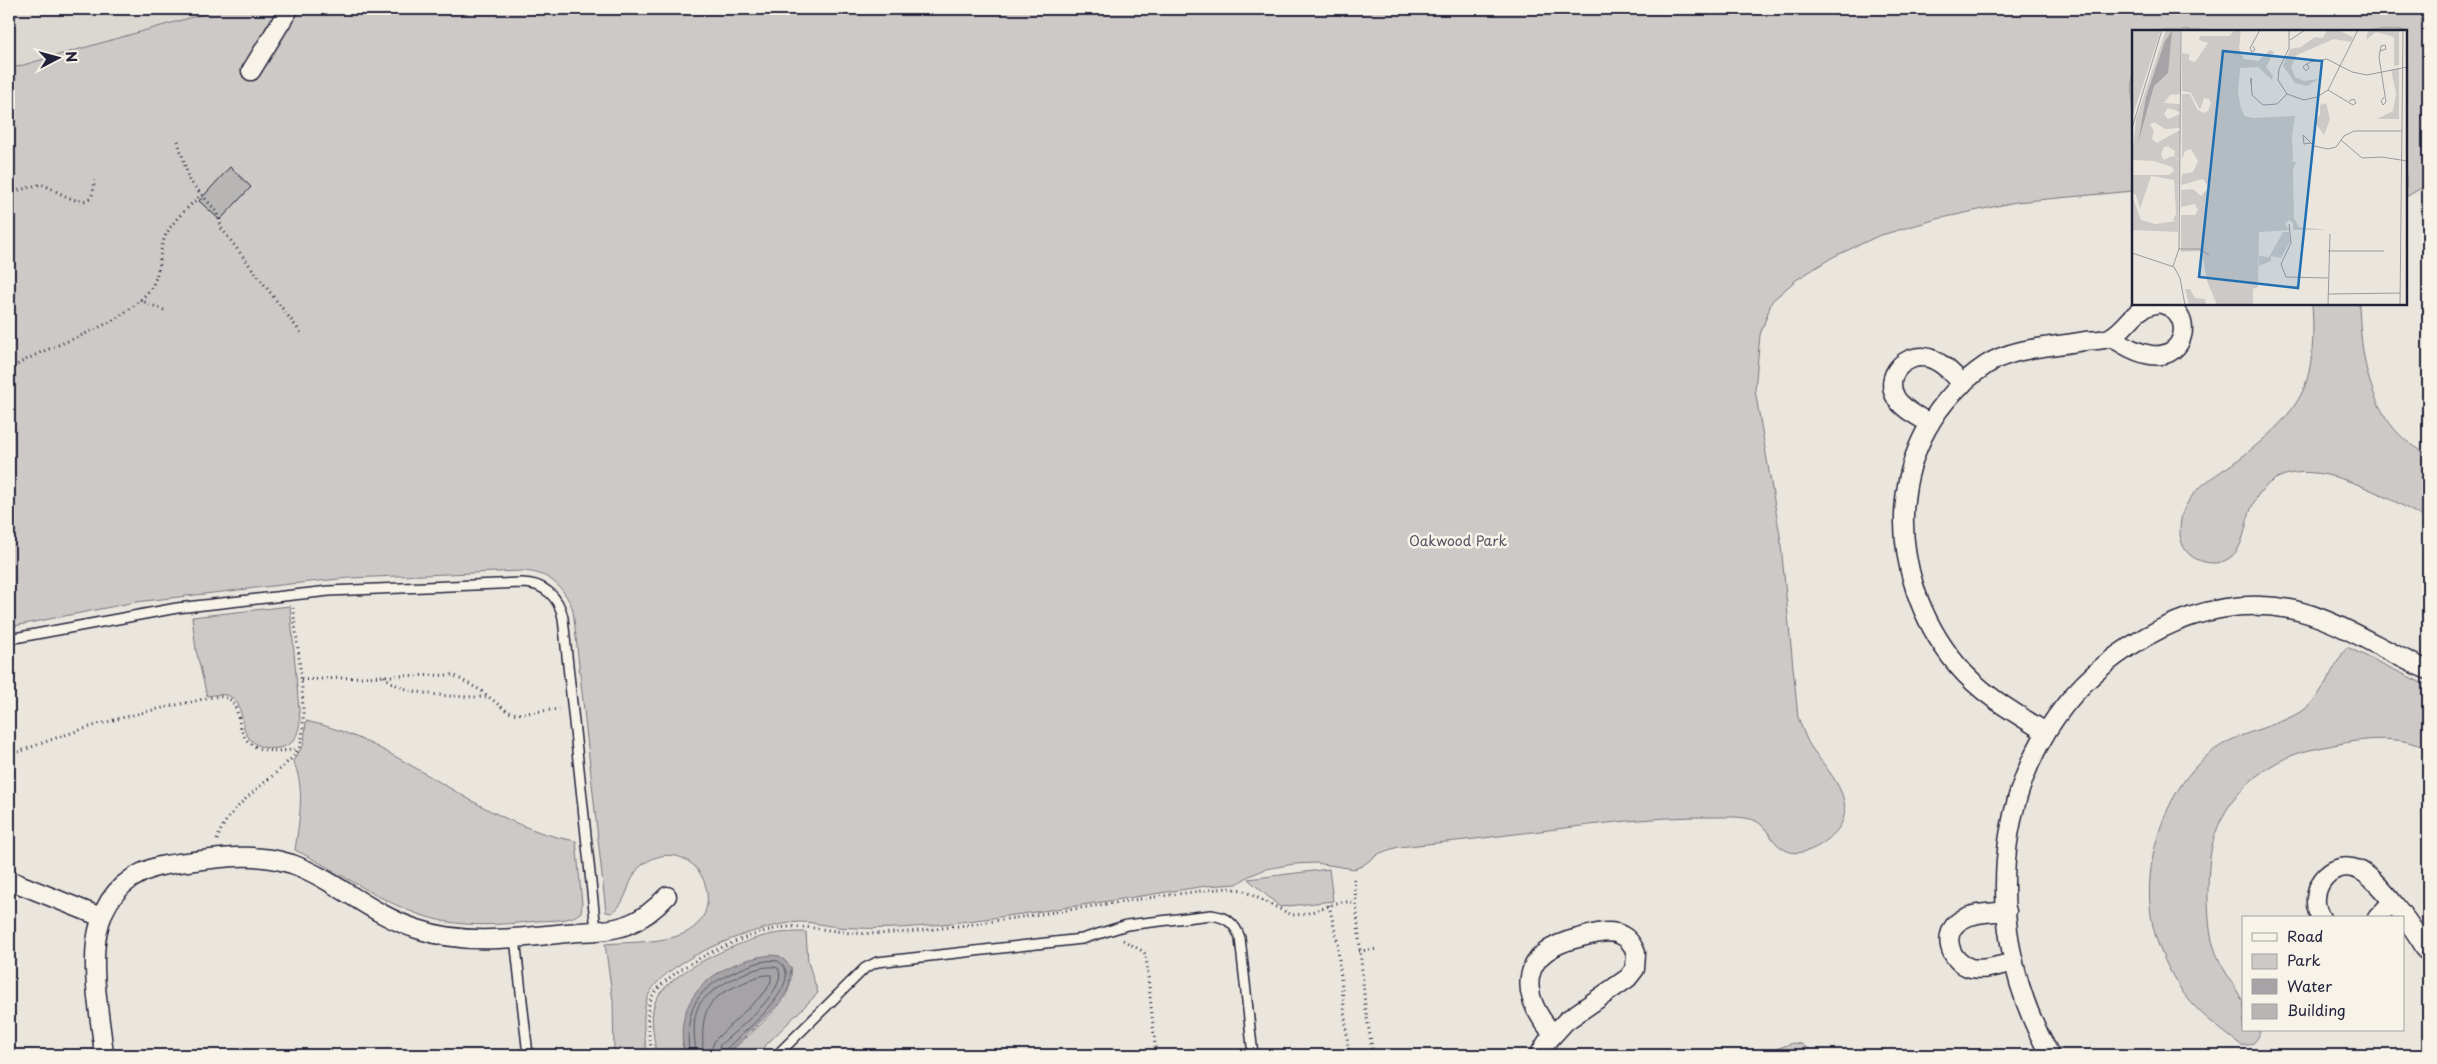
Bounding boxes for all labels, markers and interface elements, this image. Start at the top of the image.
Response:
inset map [2132,30,2407,305]
north arrow [32,32,82,82]
text: N [60,50,82,63]
park label: Oakwood Park [1409,530,1507,551]
legend [2242,916,2404,1032]
text: Road [2287,924,2323,947]
text: Park [2287,948,2321,971]
text: Water [2287,974,2332,997]
text: Building [2287,998,2346,1021]

